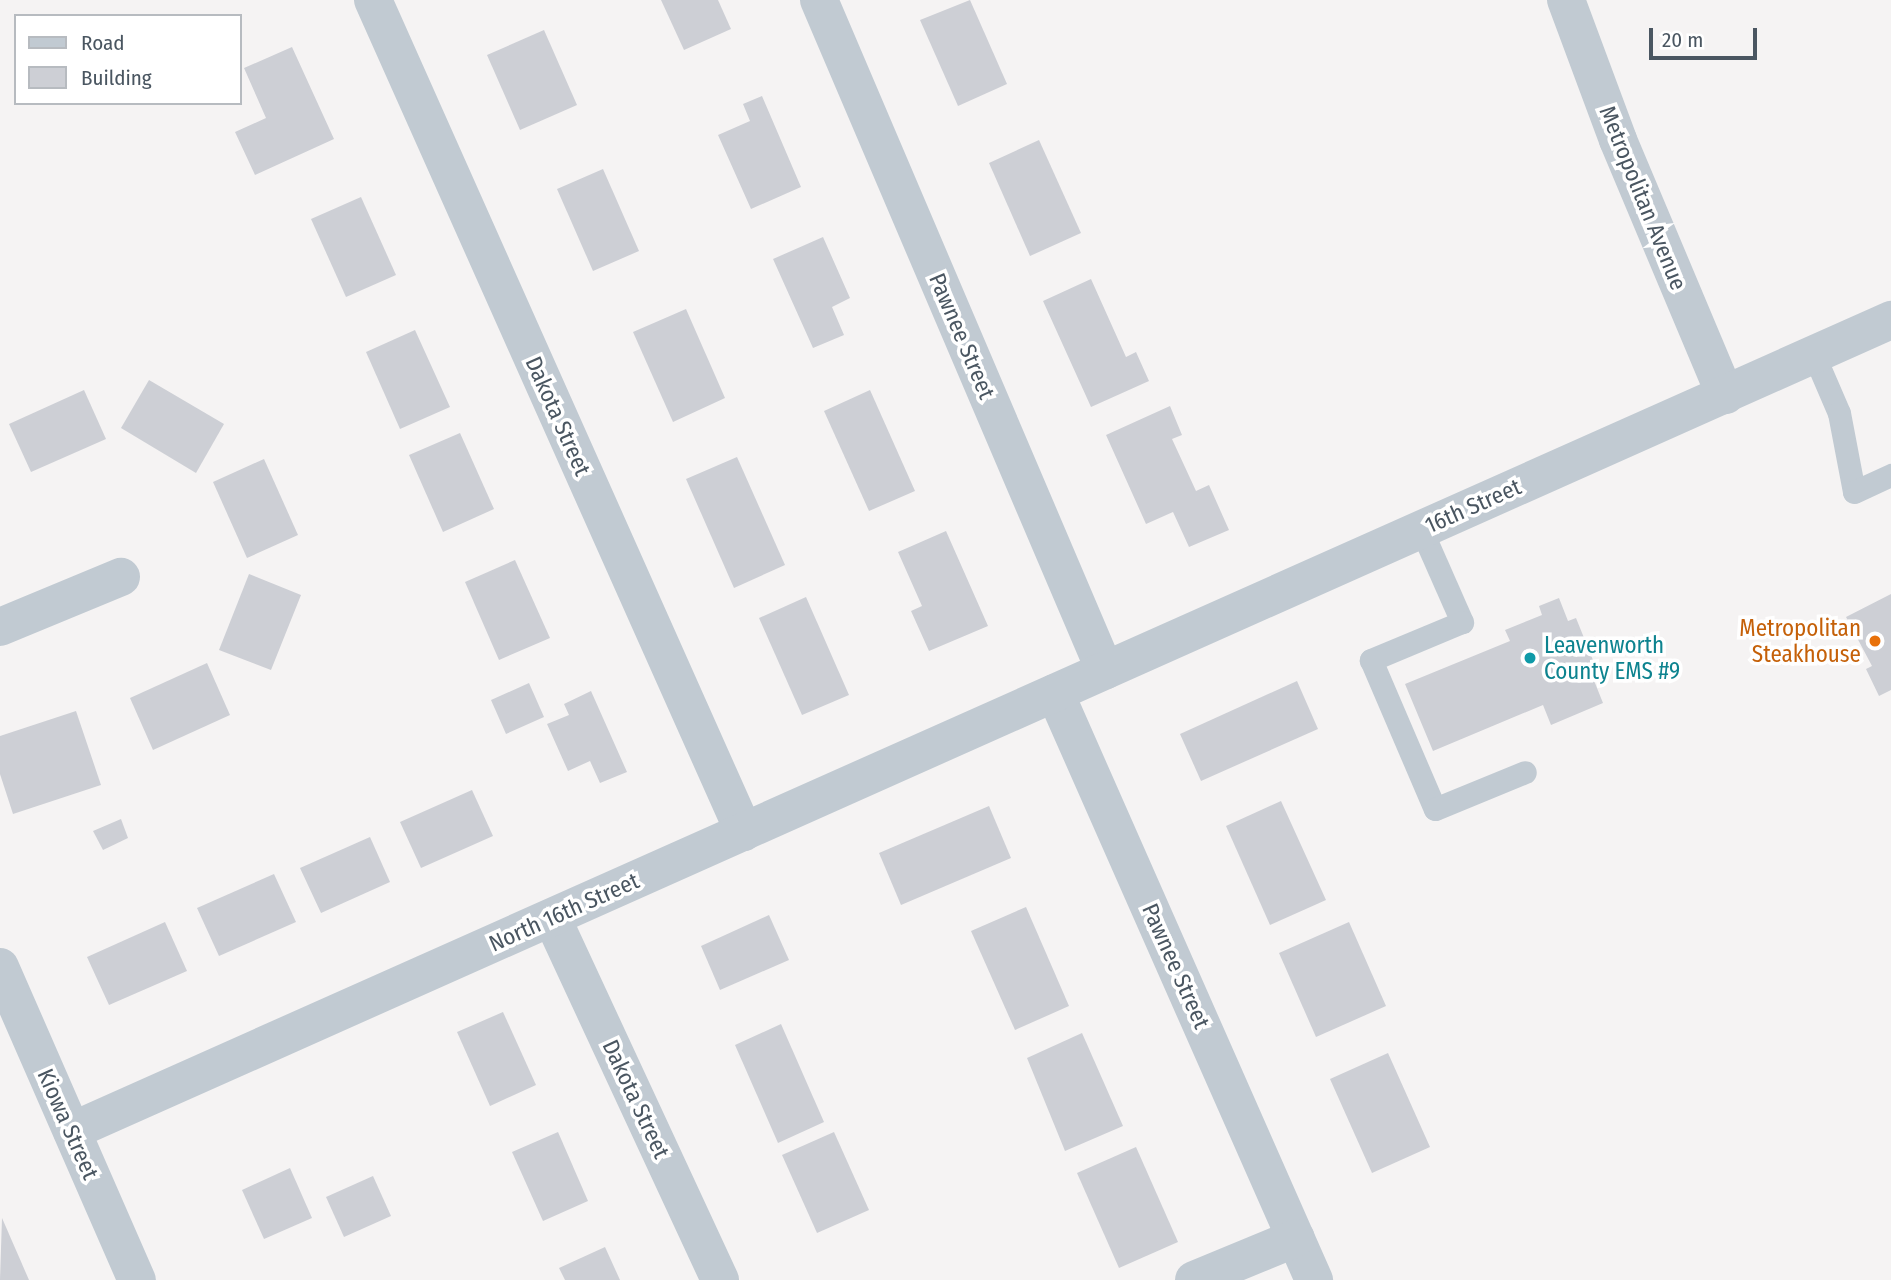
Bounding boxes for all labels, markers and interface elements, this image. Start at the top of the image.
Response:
legend [14,14,242,105]
scale bar [1653,14,1762,58]
text: 20 m [1662,27,1703,53]
text: Road [81,30,125,56]
text: Building [81,65,152,91]
street label: Metropolitan Avenue [1593,102,1693,294]
street label: Pawnee Street [923,269,1001,403]
street label: Dakota Street [519,352,597,480]
street label: 16th Street [1421,473,1525,539]
place label: Metropolitan Steakhouse [1739,614,1861,668]
place label: Leavenworth County EMS #9 [1544,631,1680,685]
marker: Metropolitan Steakhouse [1867,633,1883,649]
marker: Leavenworth County EMS #9 [1522,650,1538,666]
street label: North 16th Street [485,867,643,957]
street label: Pawnee Street [1136,899,1216,1033]
street label: Dakota Street [597,1035,675,1163]
street label: Kiowa Street [31,1064,105,1184]

